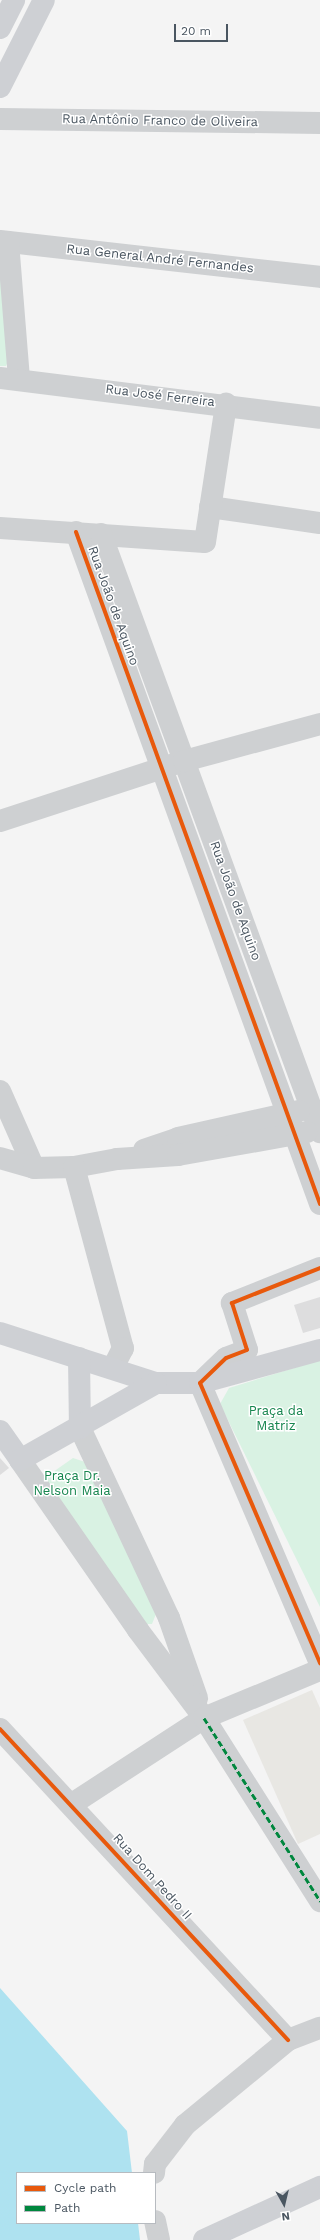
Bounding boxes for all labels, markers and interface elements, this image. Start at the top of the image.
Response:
scale bar [176,16,230,42]
text: 20 m [181,24,211,38]
street label: Rua Antônio Franco de Oliveira [62,111,258,131]
street label: Rua General André Fernandes [65,241,255,277]
street label: Rua José Ferreira [104,382,216,410]
street label: Rua João de Aquino [84,544,142,668]
street label: Rua João de Aquino [206,839,264,963]
park label: Praça da Matriz [249,1404,303,1435]
park label: Praça Dr. Nelson Maia [33,1469,111,1500]
street label: Rua Dom Pedro II [109,1831,195,1923]
legend [16,2172,156,2224]
text: Cycle path [54,2181,116,2195]
north arrow [264,2184,304,2224]
text: Path [54,2201,80,2215]
text: N [281,2209,291,2223]

